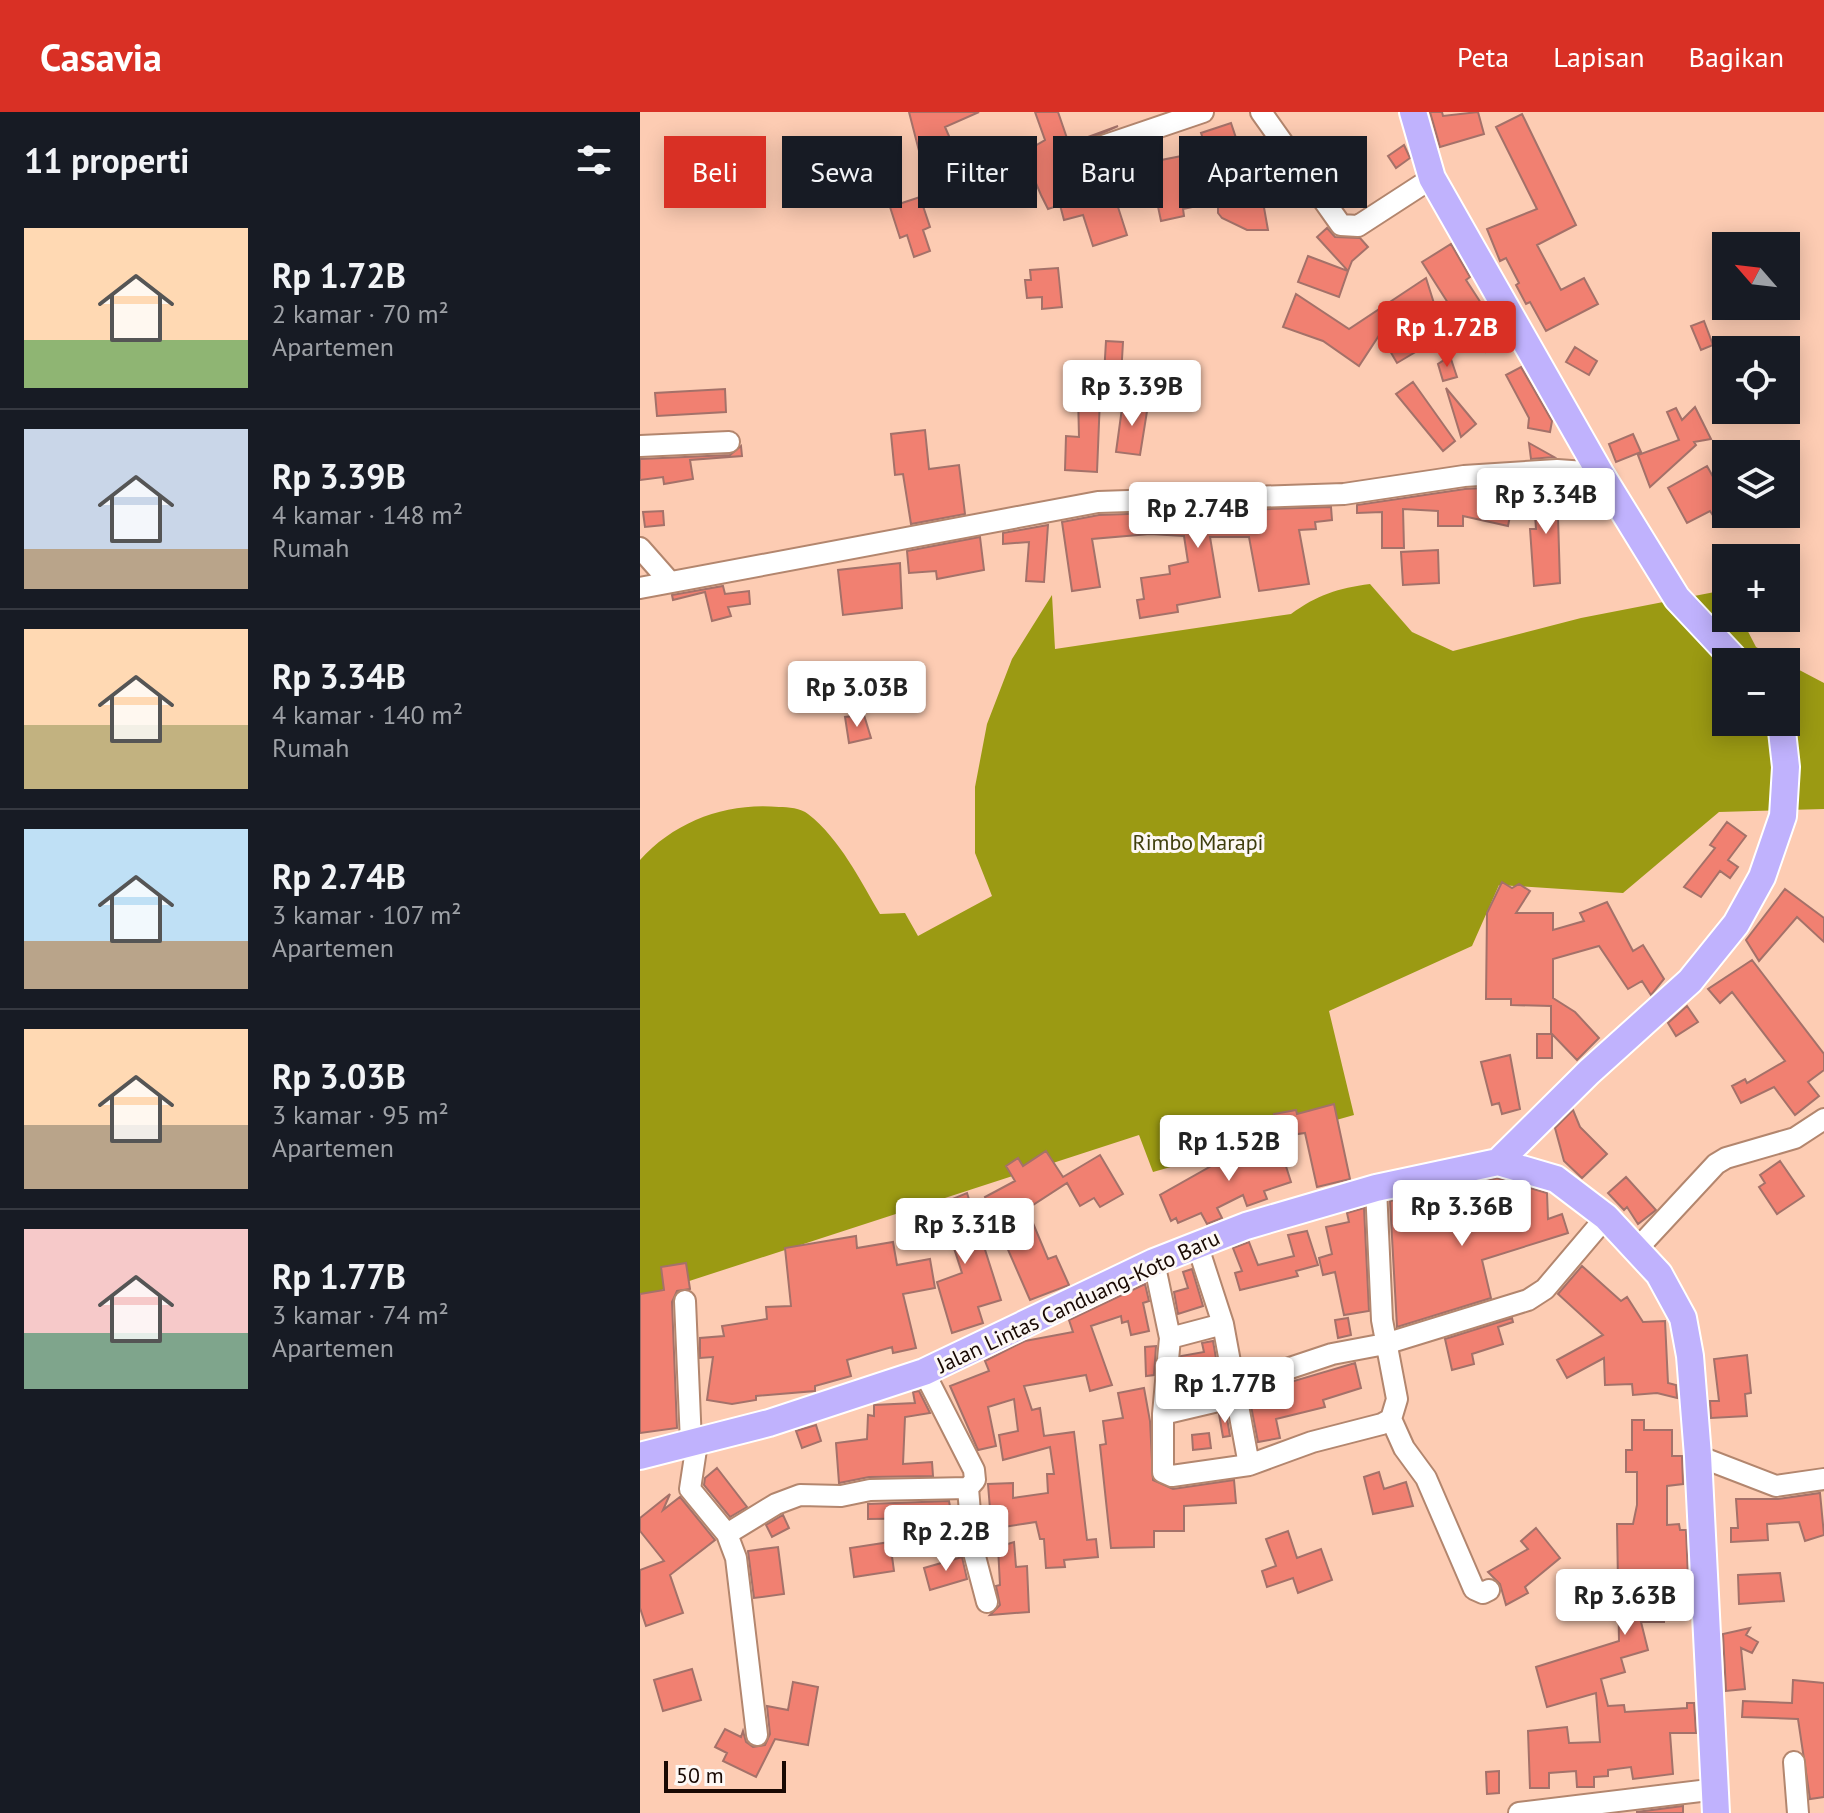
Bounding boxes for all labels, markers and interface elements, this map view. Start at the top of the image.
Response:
text: Casavia [40,32,162,81]
text: Peta [1457,38,1509,75]
text: Lapisan [1553,38,1645,75]
text: Bagikan [1689,38,1784,75]
chip: Beli [664,136,766,208]
chip: Sewa [782,136,902,208]
chip: Filter [918,136,1037,208]
chip: Baru [1053,136,1163,208]
chip: Apartemen [1179,136,1367,208]
text: 11 properti [24,138,189,182]
icon: filters [572,138,616,182]
north arrow [1712,232,1800,320]
map controls [1712,232,1800,736]
text: Rp 1.72B [272,253,406,297]
icon: home [88,260,184,356]
text: 2 kamar · 70 m² [272,297,449,330]
pin: Rp 1.72B [1364,301,1530,369]
text: Rp 1.72B [1396,310,1498,343]
text: Apartemen [272,330,394,363]
button: locate [1712,336,1800,424]
pin: Rp 3.39B [1049,360,1215,428]
text: Rp 3.39B [1081,369,1183,402]
button: layers [1712,440,1800,528]
text: Rp 3.39B [272,454,406,498]
icon: home [88,461,184,557]
pin: Rp 3.34B [1463,468,1629,536]
text: Rp 3.34B [1495,477,1597,510]
pin: Rp 2.74B [1115,482,1281,550]
text: Rp 2.74B [1147,491,1249,524]
text: 4 kamar · 148 m² [272,498,463,531]
text: Rumah [272,531,349,564]
button: + [1712,544,1800,632]
button: − [1712,648,1800,736]
text: Rp 3.34B [272,654,406,698]
icon: home [88,661,184,757]
pin: Rp 3.03B [774,661,940,729]
text: Rp 3.03B [806,670,908,703]
text: 4 kamar · 140 m² [272,698,463,731]
text: Rumah [272,731,349,764]
park label: Rimbo Marapi [1133,828,1263,856]
text: Rp 2.74B [272,854,406,898]
icon: home [88,861,184,957]
text: 3 kamar · 107 m² [272,898,462,931]
text: Apartemen [272,931,394,964]
text: Rp 3.03B [272,1054,406,1098]
icon: home [88,1061,184,1157]
text: 3 kamar · 95 m² [272,1098,449,1131]
pin: Rp 1.52B [1146,1115,1312,1183]
text: Rp 1.52B [1178,1124,1280,1157]
text: Apartemen [272,1131,394,1164]
pin: Rp 3.36B [1379,1180,1545,1248]
text: Rp 3.36B [1411,1189,1513,1222]
pin: Rp 3.31B [882,1198,1048,1266]
text: Rp 3.31B [914,1207,1016,1240]
street label: Jalan Lintas Canduang-Koto Baru [931,1223,1224,1379]
text: Rp 1.77B [272,1254,406,1298]
icon: home [88,1261,184,1357]
text: 3 kamar · 74 m² [272,1298,449,1331]
text: Apartemen [272,1331,394,1364]
pin: Rp 1.77B [1142,1357,1308,1425]
text: Rp 1.77B [1174,1366,1276,1399]
pin: Rp 2.2B [872,1505,1020,1573]
text: Rp 2.2B [902,1514,990,1547]
pin: Rp 3.63B [1542,1569,1708,1637]
text: Rp 3.63B [1574,1578,1676,1611]
scale bar [664,1757,786,1793]
text: 50 m [676,1761,724,1789]

